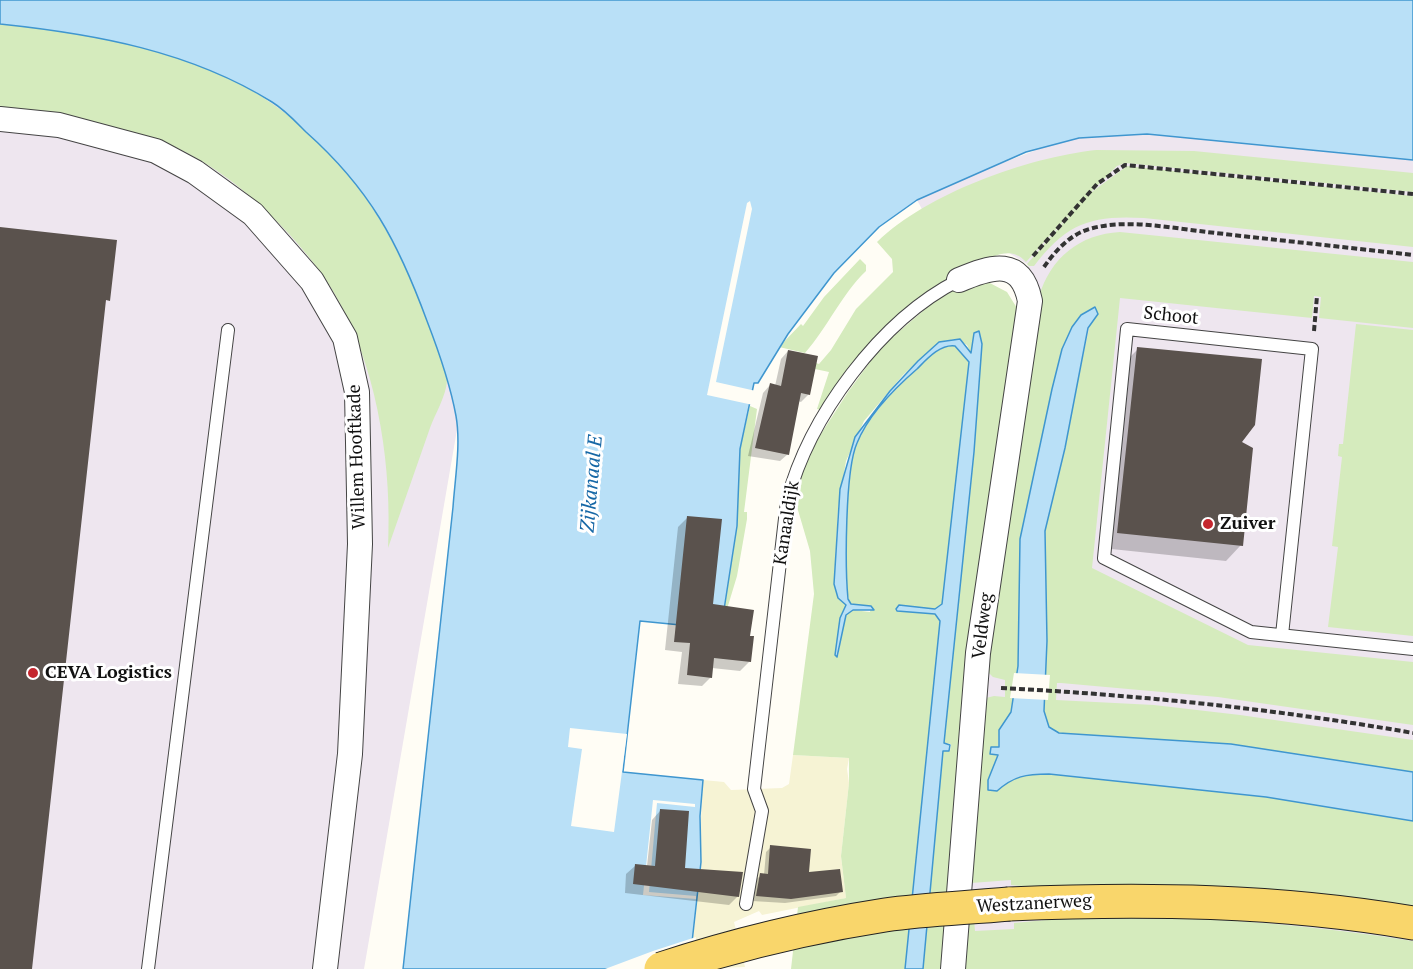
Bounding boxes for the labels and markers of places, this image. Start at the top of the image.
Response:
place label: Zuiver [1220,513,1275,535]
marker: Zuiver [1201,517,1215,531]
place label: CEVA Logistics [45,662,172,684]
marker: CEVA Logistics [26,666,40,680]

